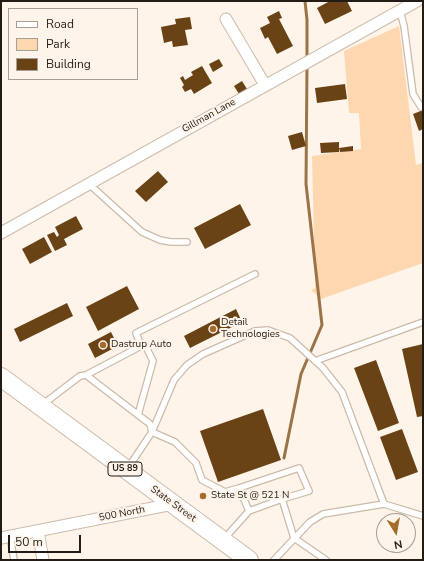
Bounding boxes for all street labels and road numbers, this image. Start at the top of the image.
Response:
street label: Gillman Lane [180,96,238,136]
road number: US 89 [108,462,142,476]
street label: State Street [148,483,198,525]
street label: 500 North [98,504,146,524]

